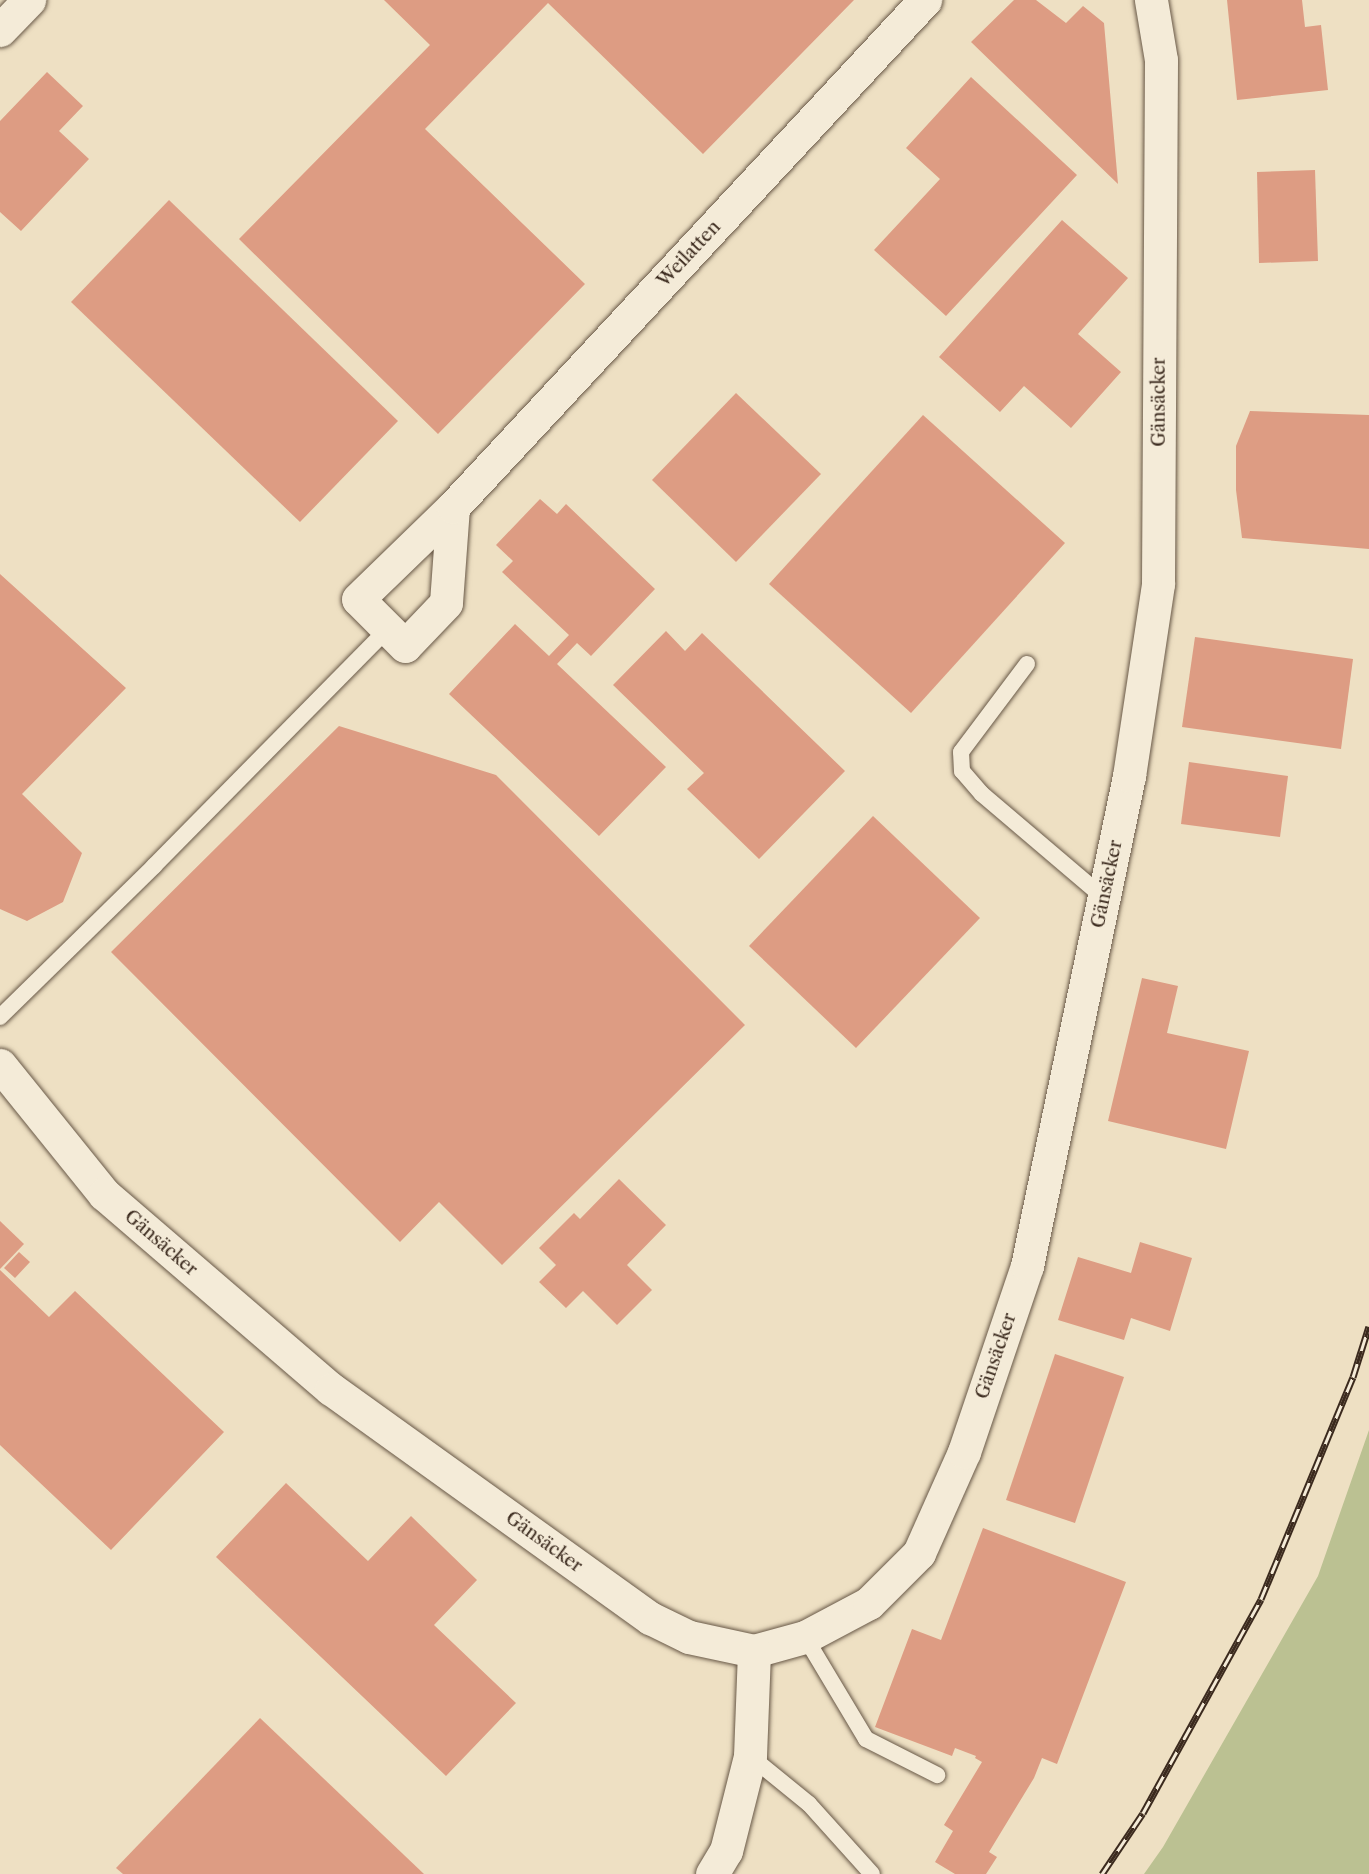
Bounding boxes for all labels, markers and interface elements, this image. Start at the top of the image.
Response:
street label: Weilatten [653,216,725,292]
street label: Gänsäcker [1148,357,1170,447]
street label: Gänsäcker [1087,838,1127,930]
street label: Gänsäcker [120,1206,202,1280]
street label: Gänsäcker [971,1310,1021,1402]
street label: Gänsäcker [501,1507,587,1577]

